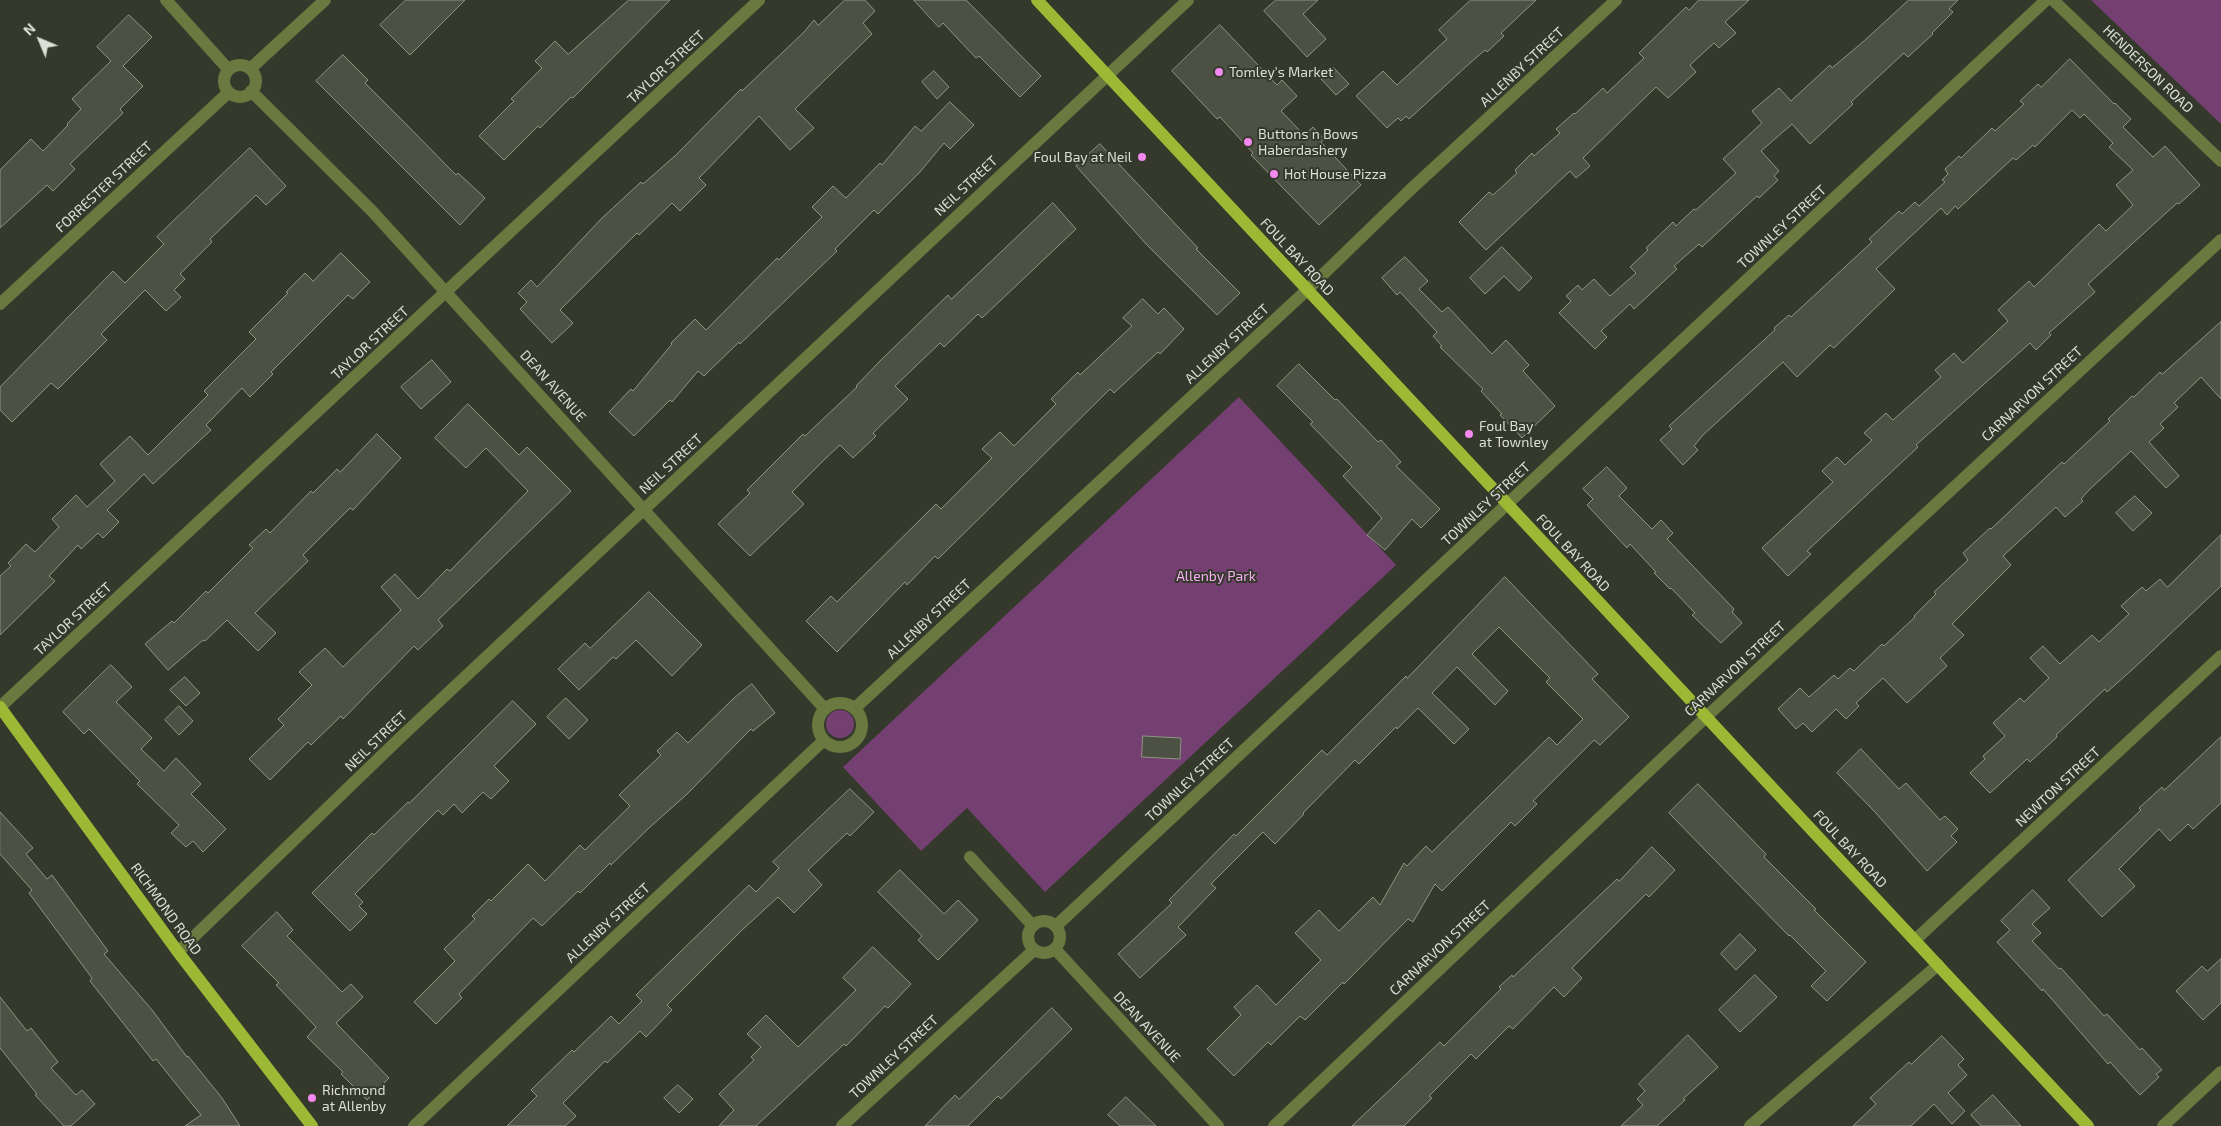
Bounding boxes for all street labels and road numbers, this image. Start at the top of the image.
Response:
street label: HENDERSON ROAD [2099,22,2197,116]
street label: ALLENBY STREET [1476,24,1568,110]
street label: TAYLOR STREET [624,27,708,107]
street label: FORRESTER STREET [52,138,156,236]
street label: NEIL STREET [931,153,1001,219]
street label: TOWNLEY STREET [1734,182,1830,272]
street label: FOUL BAY ROAD [1257,215,1337,299]
street label: ALLENBY STREET [1181,301,1273,387]
street label: TAYLOR STREET [328,303,412,383]
street label: CARNARVON STREET [1978,343,2086,445]
street label: DEAN AVENUE [516,347,590,425]
street label: NEIL STREET [636,431,706,497]
street label: TOWNLEY STREET [1438,459,1534,549]
street label: FOUL BAY ROAD [1533,511,1613,595]
street label: ALLENBY STREET [883,576,975,662]
street label: TAYLOR STREET [31,579,115,659]
street label: CARNARVON STREET [1681,618,1789,720]
street label: NEIL STREET [341,707,411,775]
street label: TOWNLEY STREET [1142,735,1238,825]
street label: NEWTON STREET [2012,743,2104,831]
street label: FOUL BAY ROAD [1810,807,1890,891]
street label: RICHMOND ROAD [127,860,205,958]
street label: ALLENBY STREET [562,880,654,966]
street label: CARNARVON STREET [1386,897,1494,999]
street label: DEAN AVENUE [1110,988,1184,1066]
street label: TOWNLEY STREET [846,1012,942,1102]

